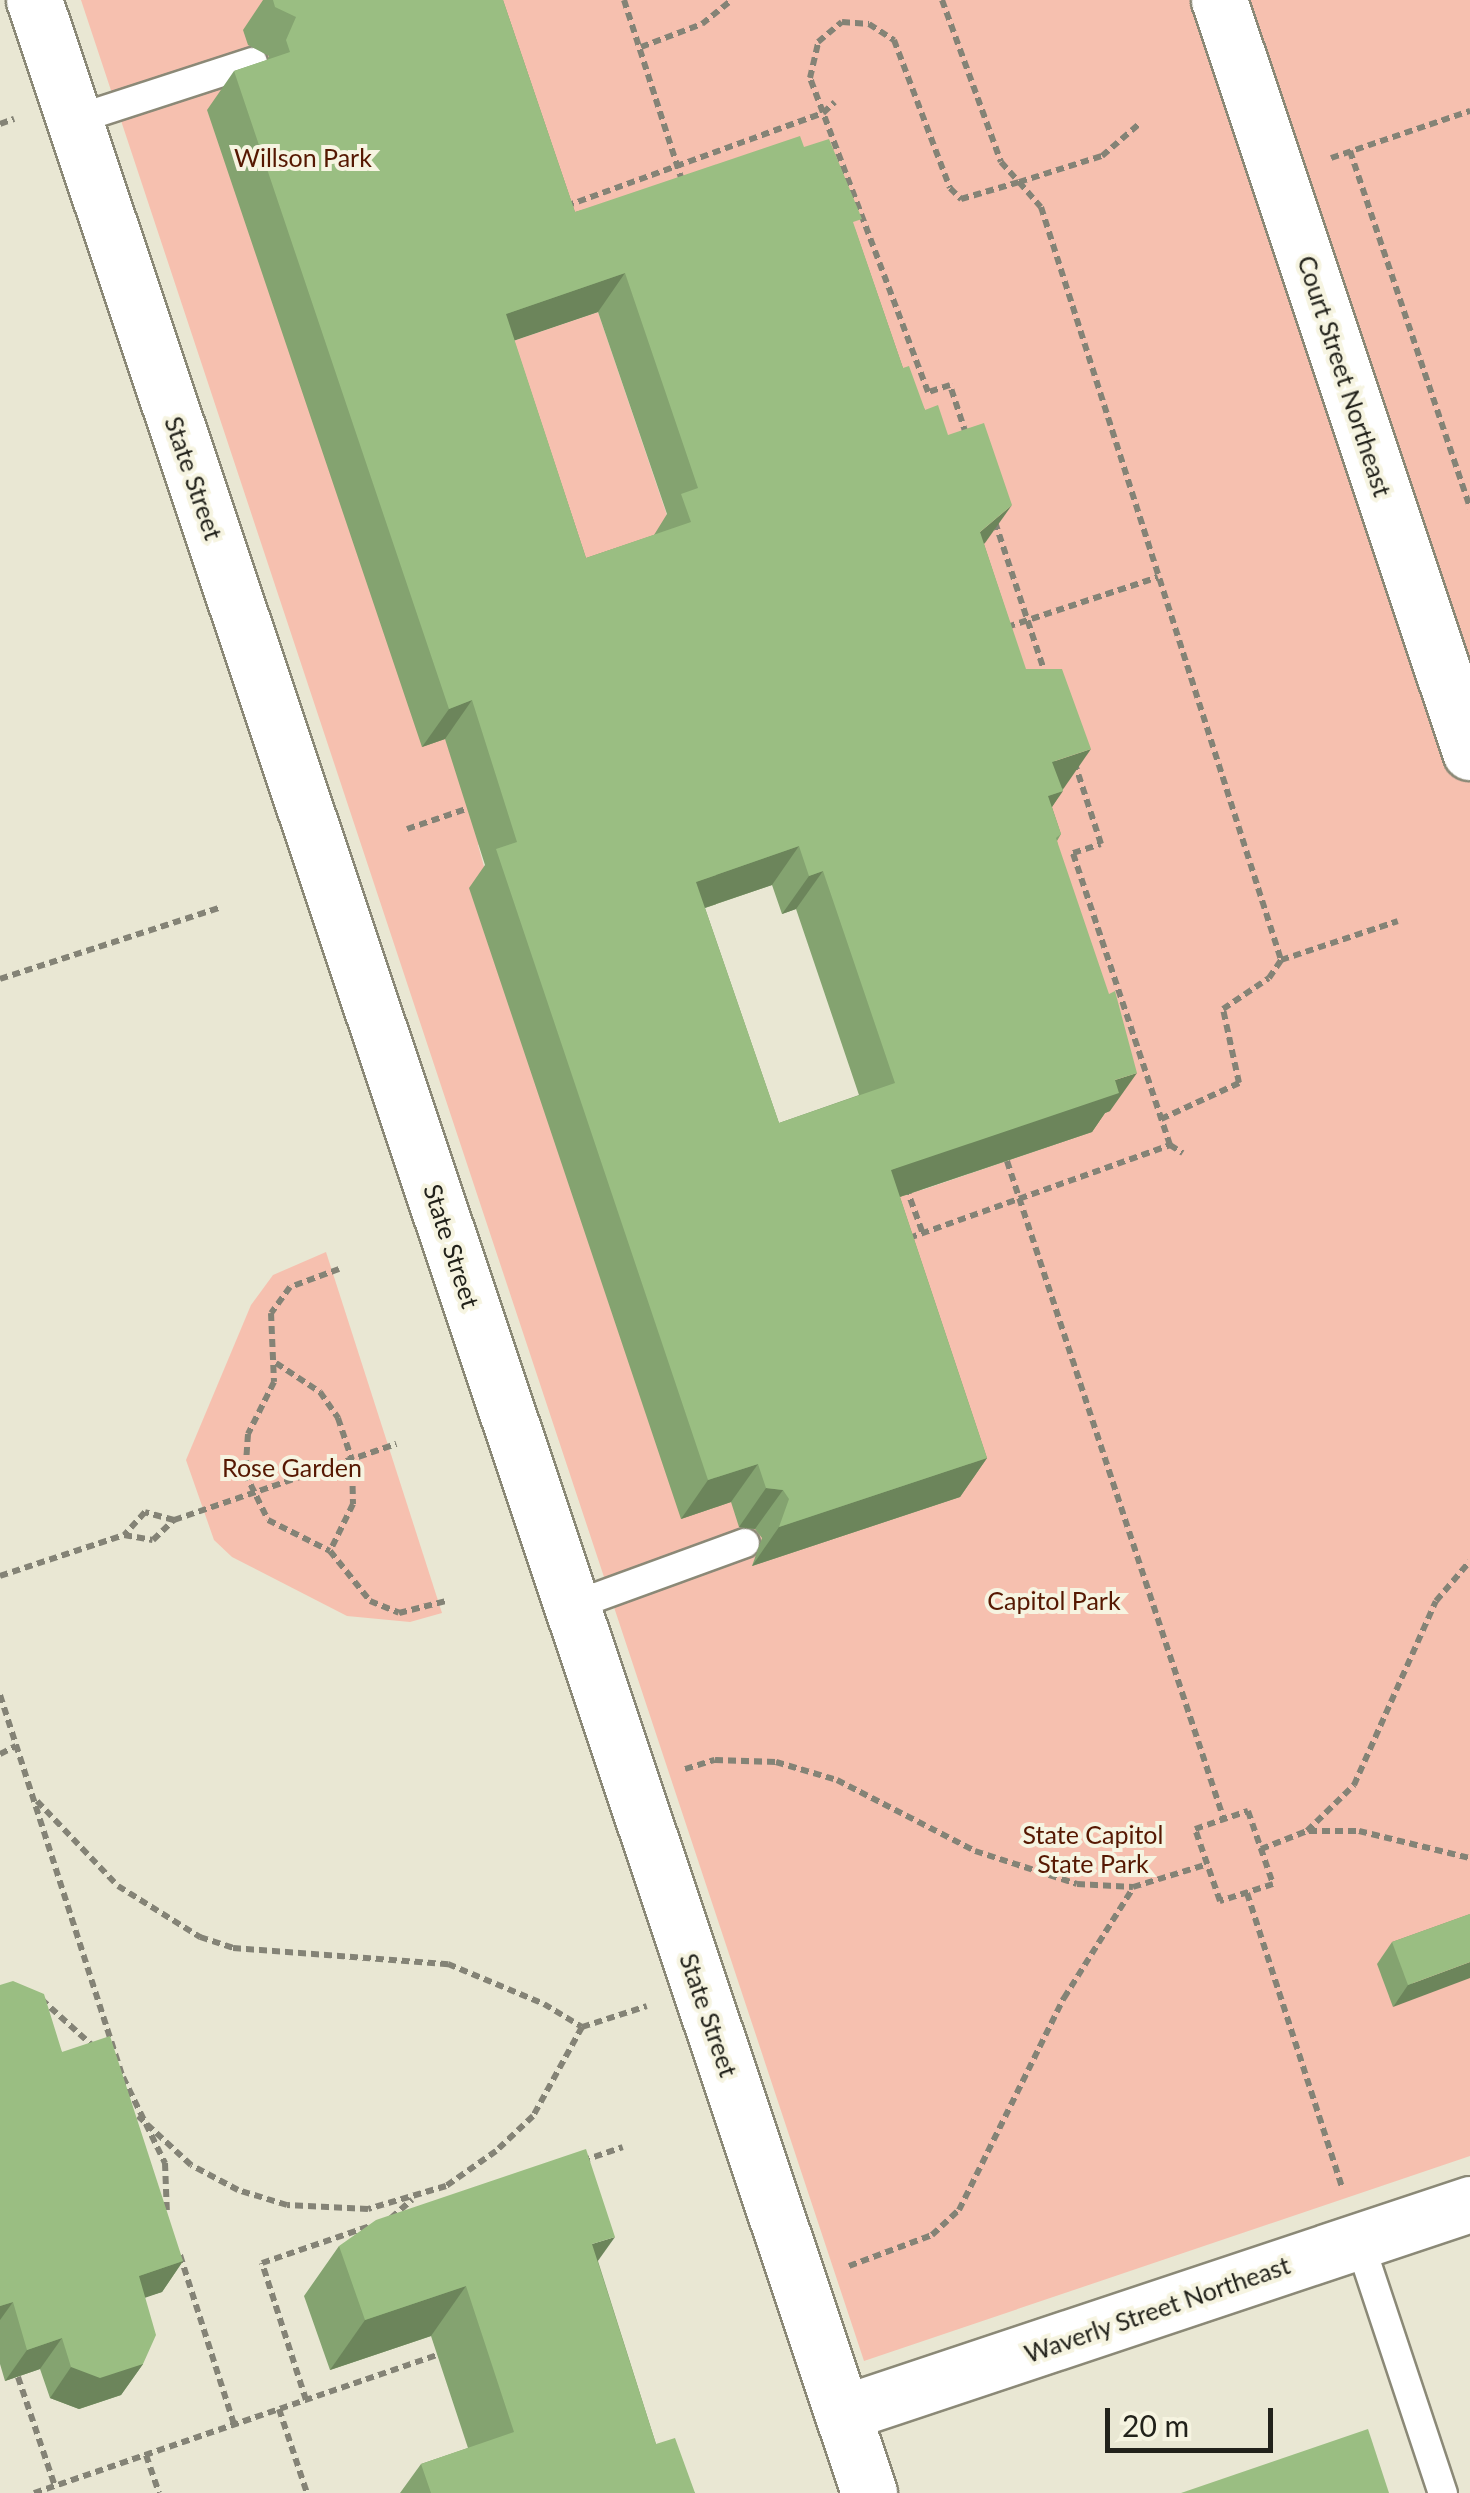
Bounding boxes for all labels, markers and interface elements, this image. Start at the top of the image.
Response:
park label: Willson Park [234,142,372,172]
street label: Court Street Northeast [1292,252,1398,500]
street label: State Street [159,412,229,544]
street label: State Street [418,1180,486,1312]
park label: Rose Garden [222,1452,362,1482]
park label: Capitol Park [987,1585,1121,1615]
park label: State Capitol State Park [1023,1820,1163,1879]
street label: State Street [674,1949,744,2081]
street label: Waverly Street Northeast [1020,2249,1294,2369]
scale bar [1110,2388,1278,2450]
text: 20 m [1122,2407,1189,2443]

